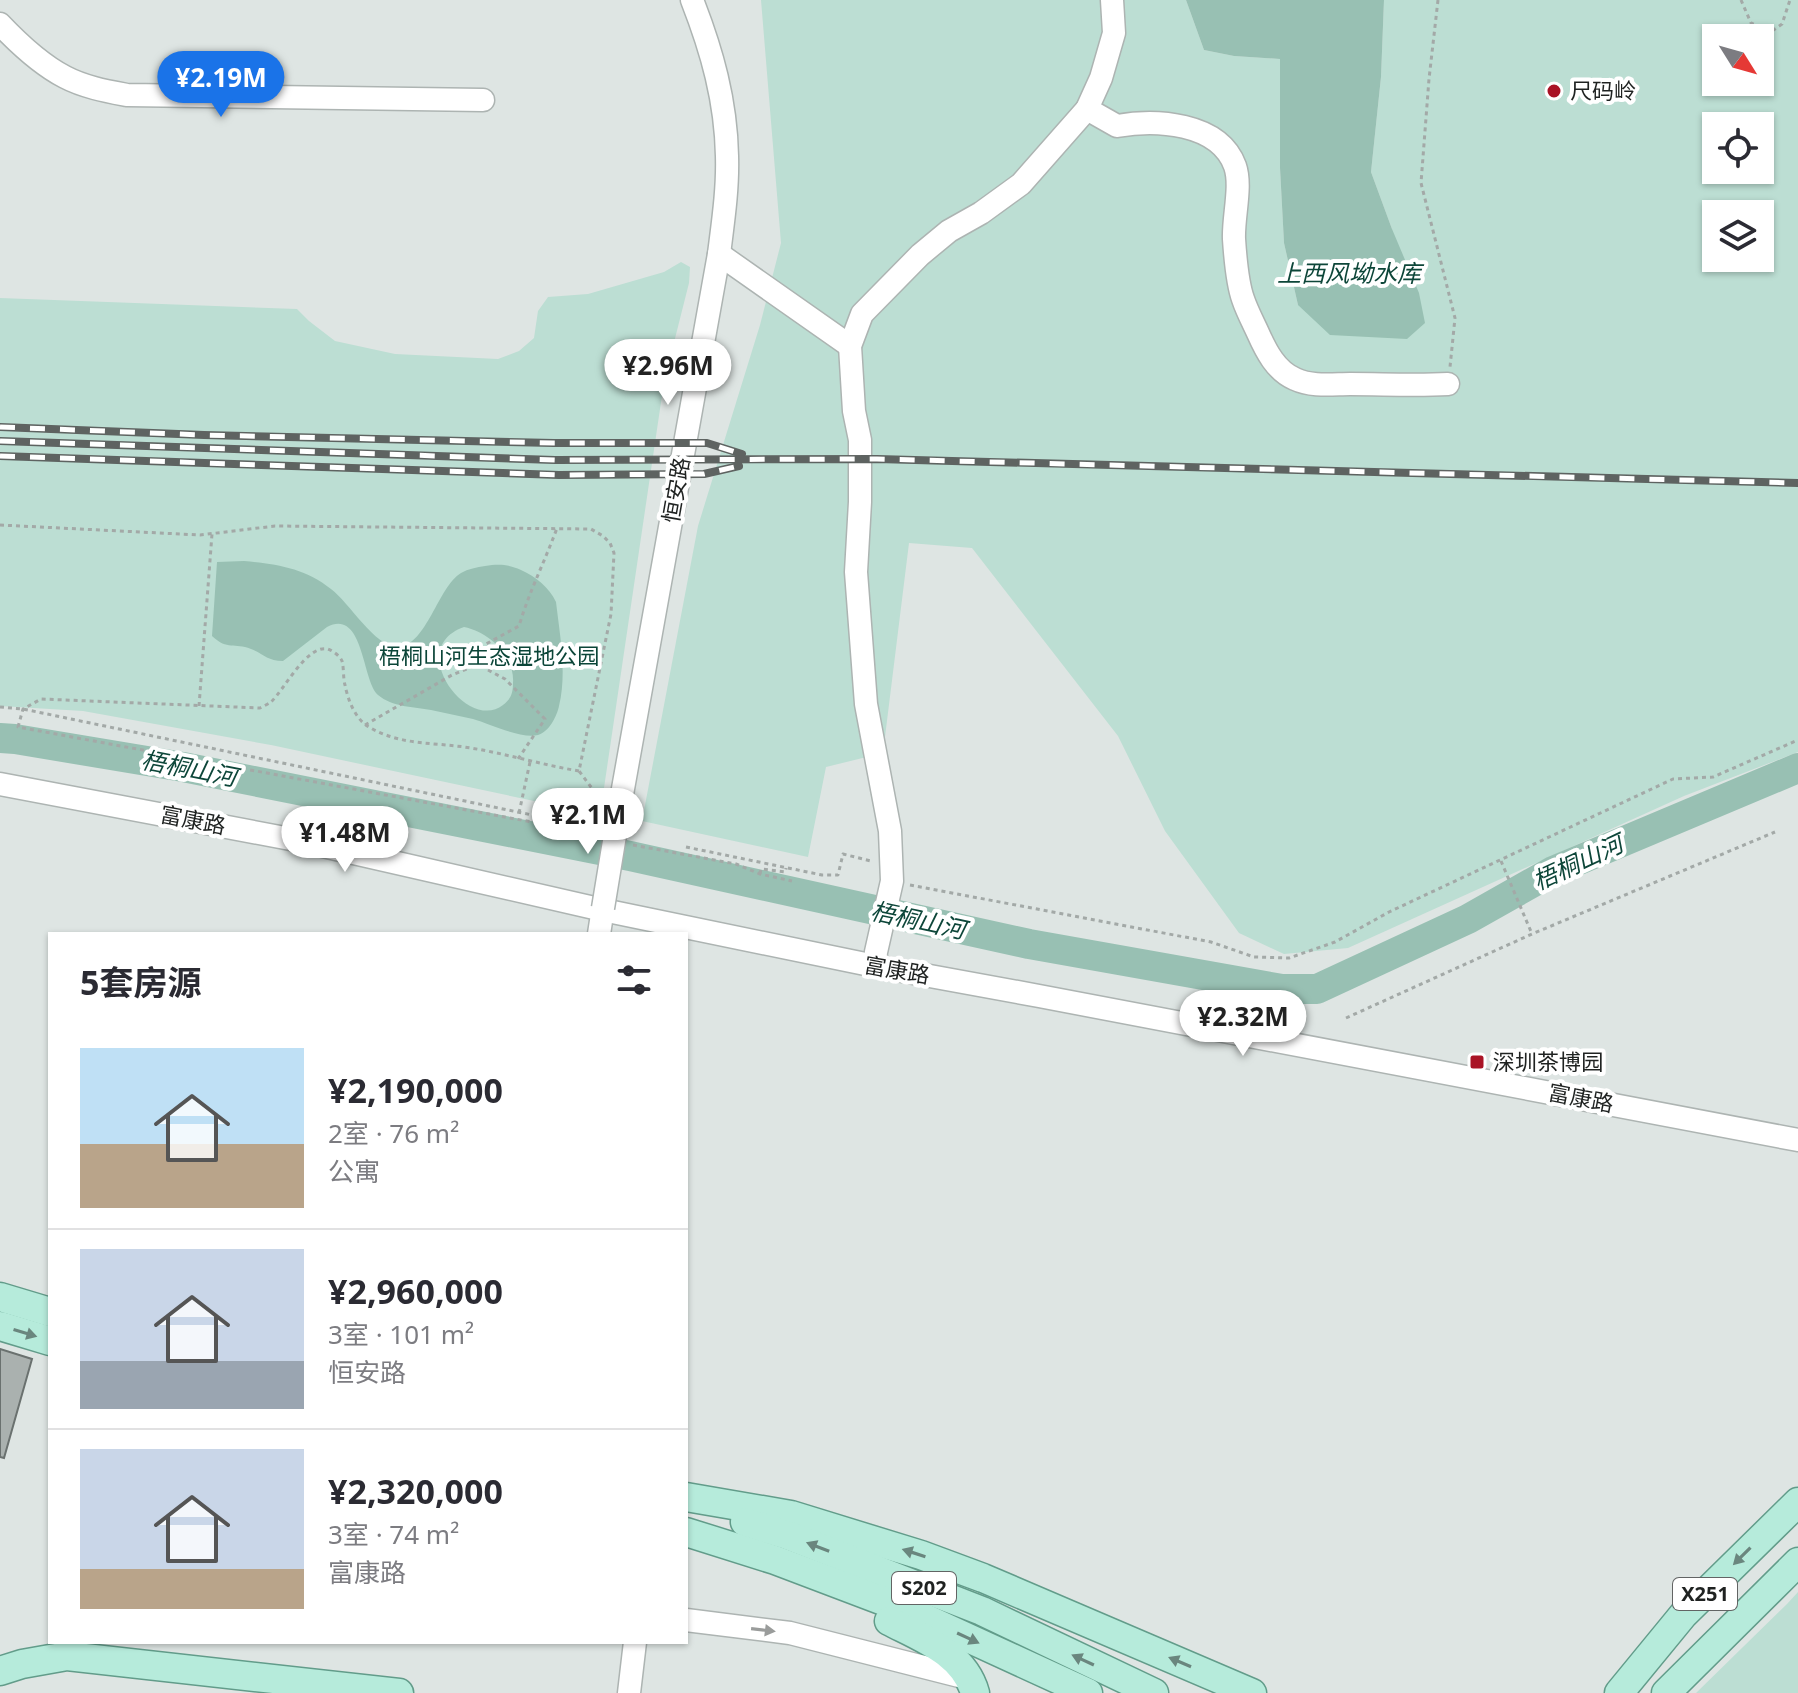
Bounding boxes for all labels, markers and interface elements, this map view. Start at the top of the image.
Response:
north arrow [1702,24,1774,96]
map controls [1702,24,1774,272]
pin: ¥2.19M [156,51,286,119]
text: ¥2.19M [175,59,267,95]
place label: 尺码岭 [1570,75,1636,105]
marker: 尺码岭 [1545,82,1563,100]
button: locate [1702,112,1774,184]
button: layers [1702,200,1774,272]
water label: 上西风坳水库 [1277,256,1425,289]
pin: ¥2.96M [603,339,733,407]
text: ¥2.96M [622,347,714,383]
street label: 恒安路 [655,455,696,525]
park label: 梧桐山河生态湿地公园 [379,640,599,670]
water label: 梧桐山河 [139,742,243,794]
pin: ¥2.1M [532,788,644,856]
text: ¥2.1M [550,796,626,832]
street label: 富康路 [158,798,228,840]
pin: ¥1.48M [280,806,410,874]
text: ¥1.48M [299,814,391,850]
water label: 梧桐山河 [1527,825,1631,897]
water label: 梧桐山河 [868,893,973,946]
street label: 富康路 [862,949,932,990]
icon: filters [612,958,656,1002]
text: 5套房源 [80,959,201,1005]
pin: ¥2.32M [1178,990,1308,1058]
text: ¥2.32M [1197,998,1289,1034]
place label: 深圳茶博园 [1493,1046,1603,1076]
marker: 深圳茶博园 [1468,1053,1486,1071]
text: ¥2,190,000 [328,1067,503,1113]
street label: 富康路 [1546,1076,1616,1118]
icon: home [144,1080,240,1176]
text: 2室 · 76 m² [328,1115,459,1151]
text: 公寓 [328,1153,380,1189]
text: ¥2,960,000 [328,1268,503,1314]
icon: home [144,1281,240,1377]
text: 3室 · 101 m² [328,1316,474,1352]
one-way arrow [13,1327,37,1340]
text: 恒安路 [328,1354,406,1390]
text: ¥2,320,000 [328,1468,503,1514]
icon: home [144,1481,240,1577]
text: 3室 · 74 m² [328,1516,459,1552]
one-way arrow [806,1540,830,1553]
one-way arrow [902,1547,926,1559]
one-way arrow [1733,1547,1752,1565]
text: 富康路 [328,1554,406,1590]
road number: S202 [892,1572,956,1604]
road number: X251 [1673,1578,1737,1610]
one-way arrow [751,1624,776,1637]
one-way arrow [957,1631,980,1645]
one-way arrow [1072,1653,1095,1667]
one-way arrow [1168,1656,1192,1669]

